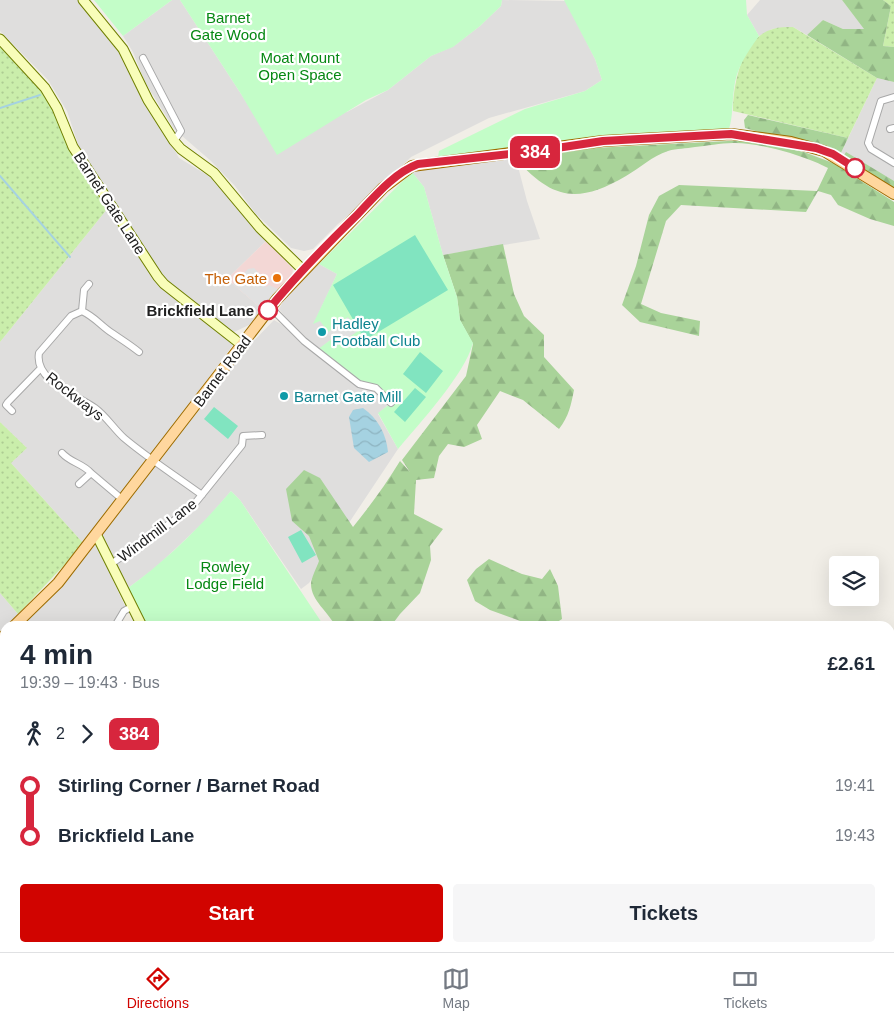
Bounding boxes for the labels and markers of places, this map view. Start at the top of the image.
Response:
unlabelled marker [845,158,865,178]
place label: The Gate [204,270,267,287]
marker: The Gate [271,272,283,284]
marker: Brickfield Lane [258,300,278,320]
place label: Brickfield Lane [146,302,254,319]
place label: Hadley Football Club [332,315,420,349]
marker: Hadley Football Club [316,326,328,338]
place label: Barnet Gate Mill [294,388,402,405]
marker: Barnet Gate Mill [278,390,290,402]

